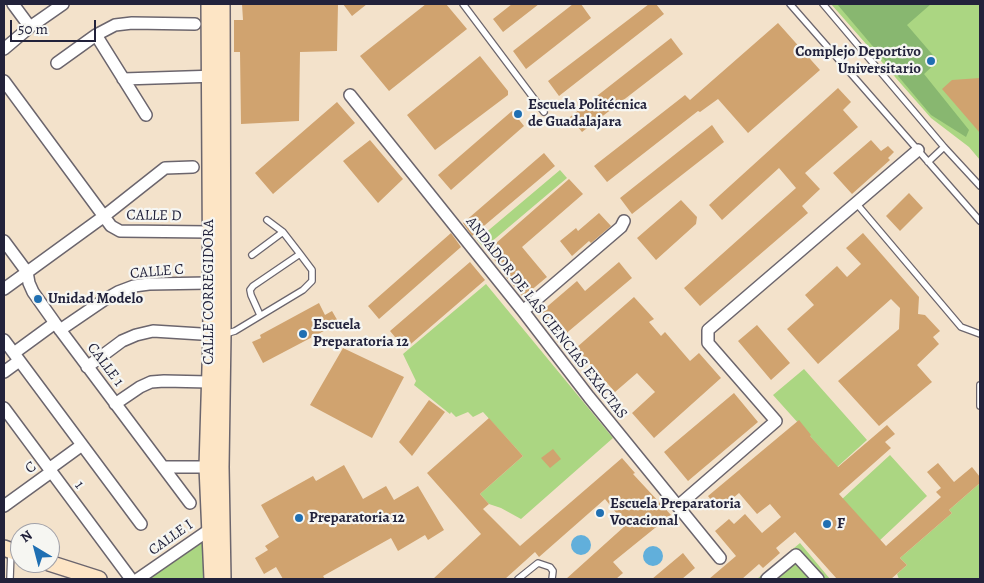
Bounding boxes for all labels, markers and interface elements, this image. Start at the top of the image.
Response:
scale bar [12,10,99,42]
text: 50 m [18,19,48,39]
place label: Complejo Deportivo Universitario [795,43,921,78]
marker: Complejo Deportivo Universitario [925,55,937,67]
place label: Escuela Politécnica de Guadalajara [528,96,647,131]
marker: Escuela Politécnica de Guadalajara [512,108,524,120]
street label: CALLE D [126,207,182,225]
street label: ANDADOR DE LAS CIENCIAS EXACTAS [461,213,631,423]
street label: CALLE CORREGIDORA [200,219,218,365]
street label: CALLE C [129,261,185,283]
place label: Unidad Modelo [48,290,143,308]
marker: Unidad Modelo [32,293,44,305]
place label: Escuela Preparatoria 12 [313,316,409,351]
marker: Escuela Preparatoria 12 [297,328,309,340]
street label: CALLE 1 [83,340,127,390]
street label: C [22,458,40,478]
street label: 1 [70,478,88,492]
place label: Escuela Preparatoria Vocacional [610,495,741,530]
marker: Escuela Preparatoria Vocacional [594,507,606,519]
place label: Preparatoria 12 [309,509,405,527]
marker: Preparatoria 12 [293,512,305,524]
place label: F [837,515,845,533]
street label: CALLE I [145,516,197,560]
marker: F [821,518,833,530]
north arrow [10,523,60,573]
text: N [16,526,36,547]

